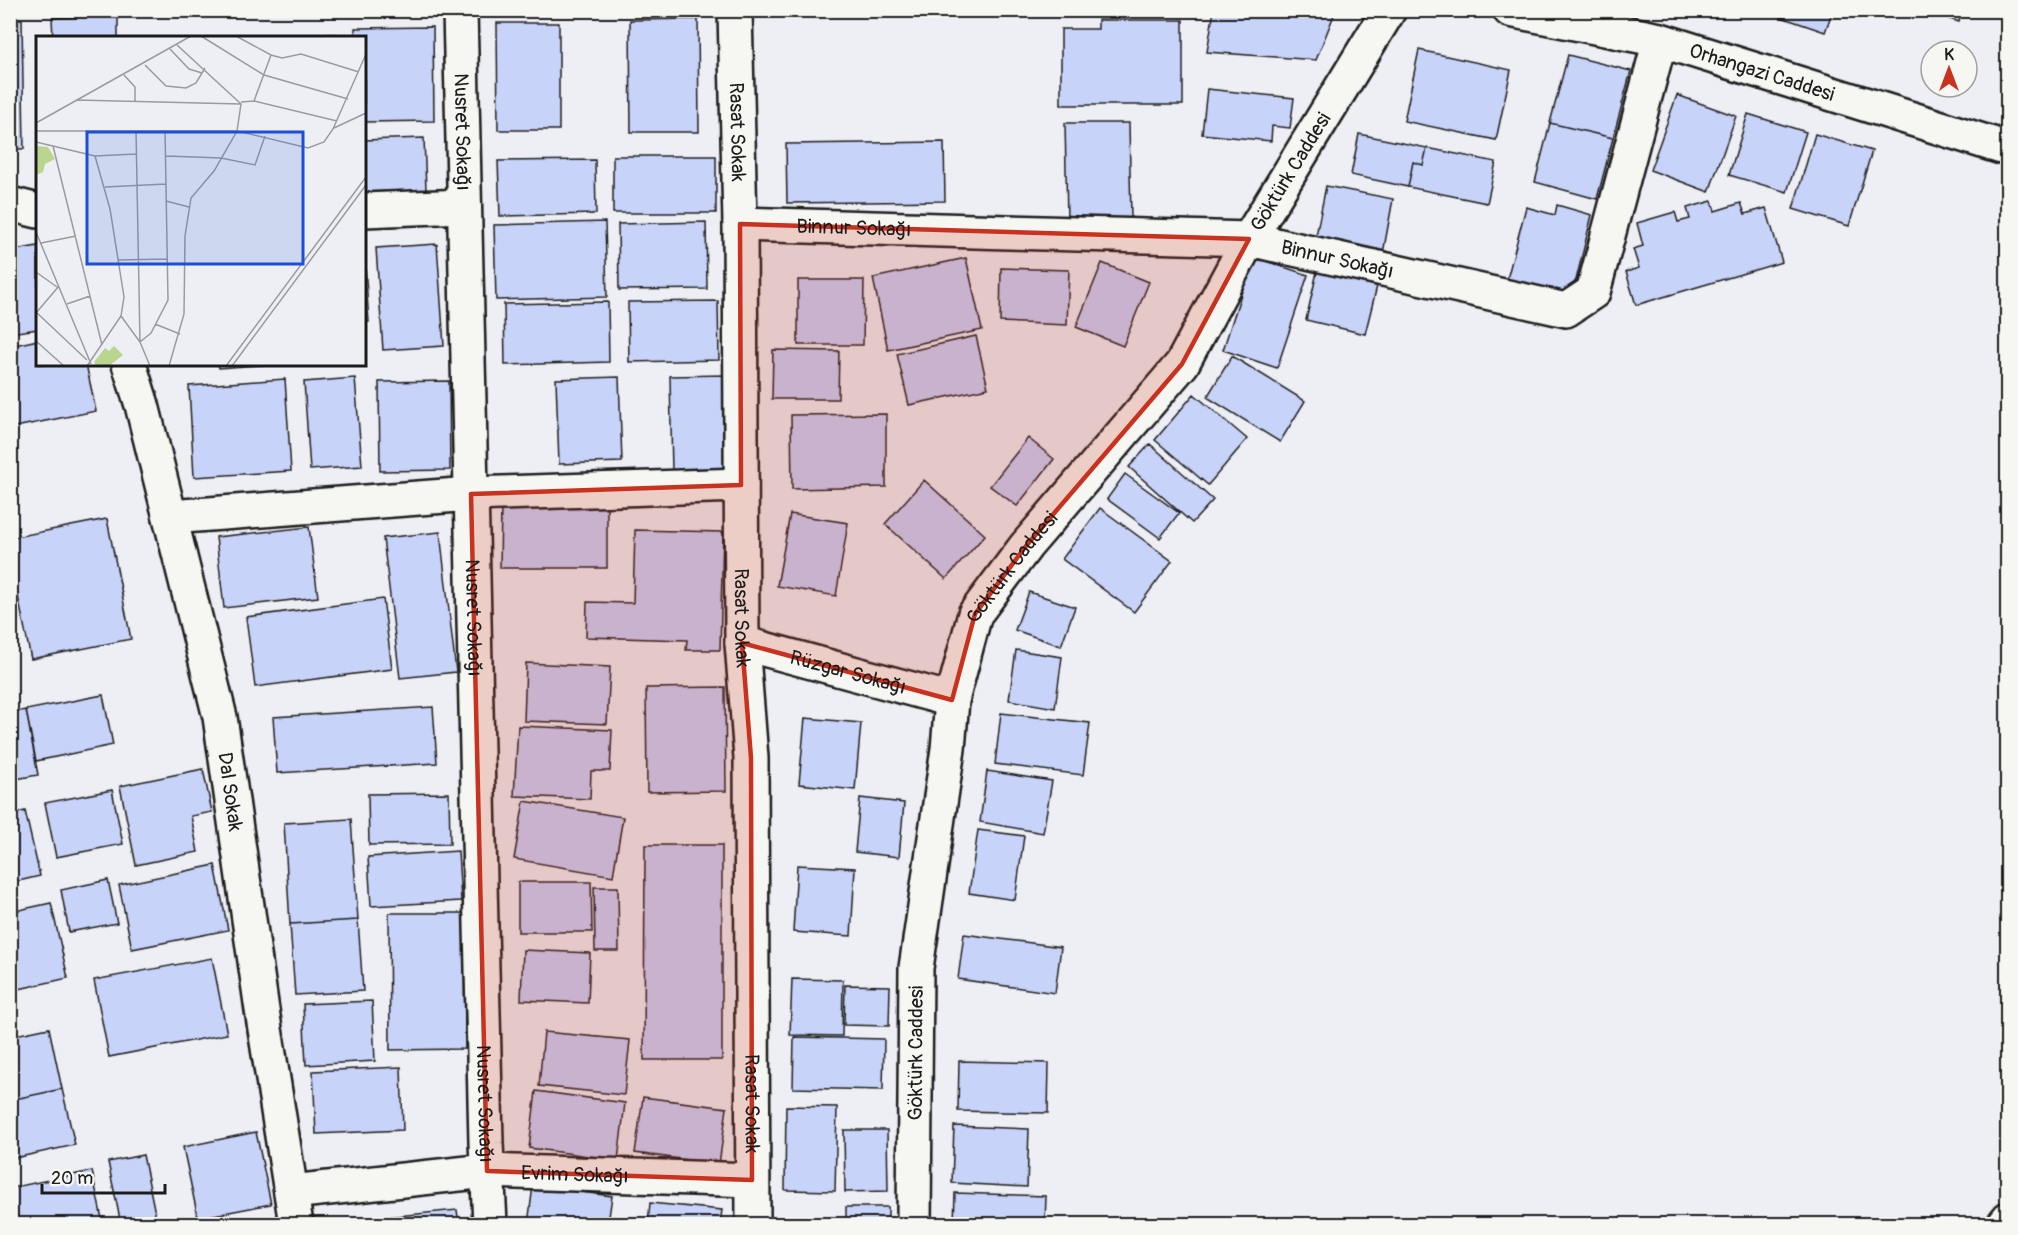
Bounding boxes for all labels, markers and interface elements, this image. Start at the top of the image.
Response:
inset map [36,36,366,366]
street label: Orhangazi Caddesi [1686,38,1838,107]
north arrow [1919,39,1979,99]
text: K [1944,45,1954,65]
street label: Nusret Sokağı [448,73,476,191]
street label: Rasat Sokak [724,82,751,183]
street label: Göktürk Caddesi [1245,108,1336,236]
street label: Binnur Sokağı [796,214,912,242]
street label: Binnur Sokağı [1279,235,1396,284]
street label: Göktürk Caddesi [961,506,1063,625]
street label: Nusret Sokağı [460,559,487,677]
street label: Rasat Sokak [729,568,756,669]
street label: Rüzgar Sokağı [787,645,909,700]
street label: Dal Sokak [212,751,248,833]
street label: Göktürk Caddesi [903,986,929,1120]
street label: Nusret Sokağı [471,1045,499,1163]
street label: Rasat Sokak [739,1054,765,1154]
scale bar [42,1157,165,1195]
street label: Evrim Sokağı [521,1160,629,1189]
text: 20 m [51,1167,93,1190]

